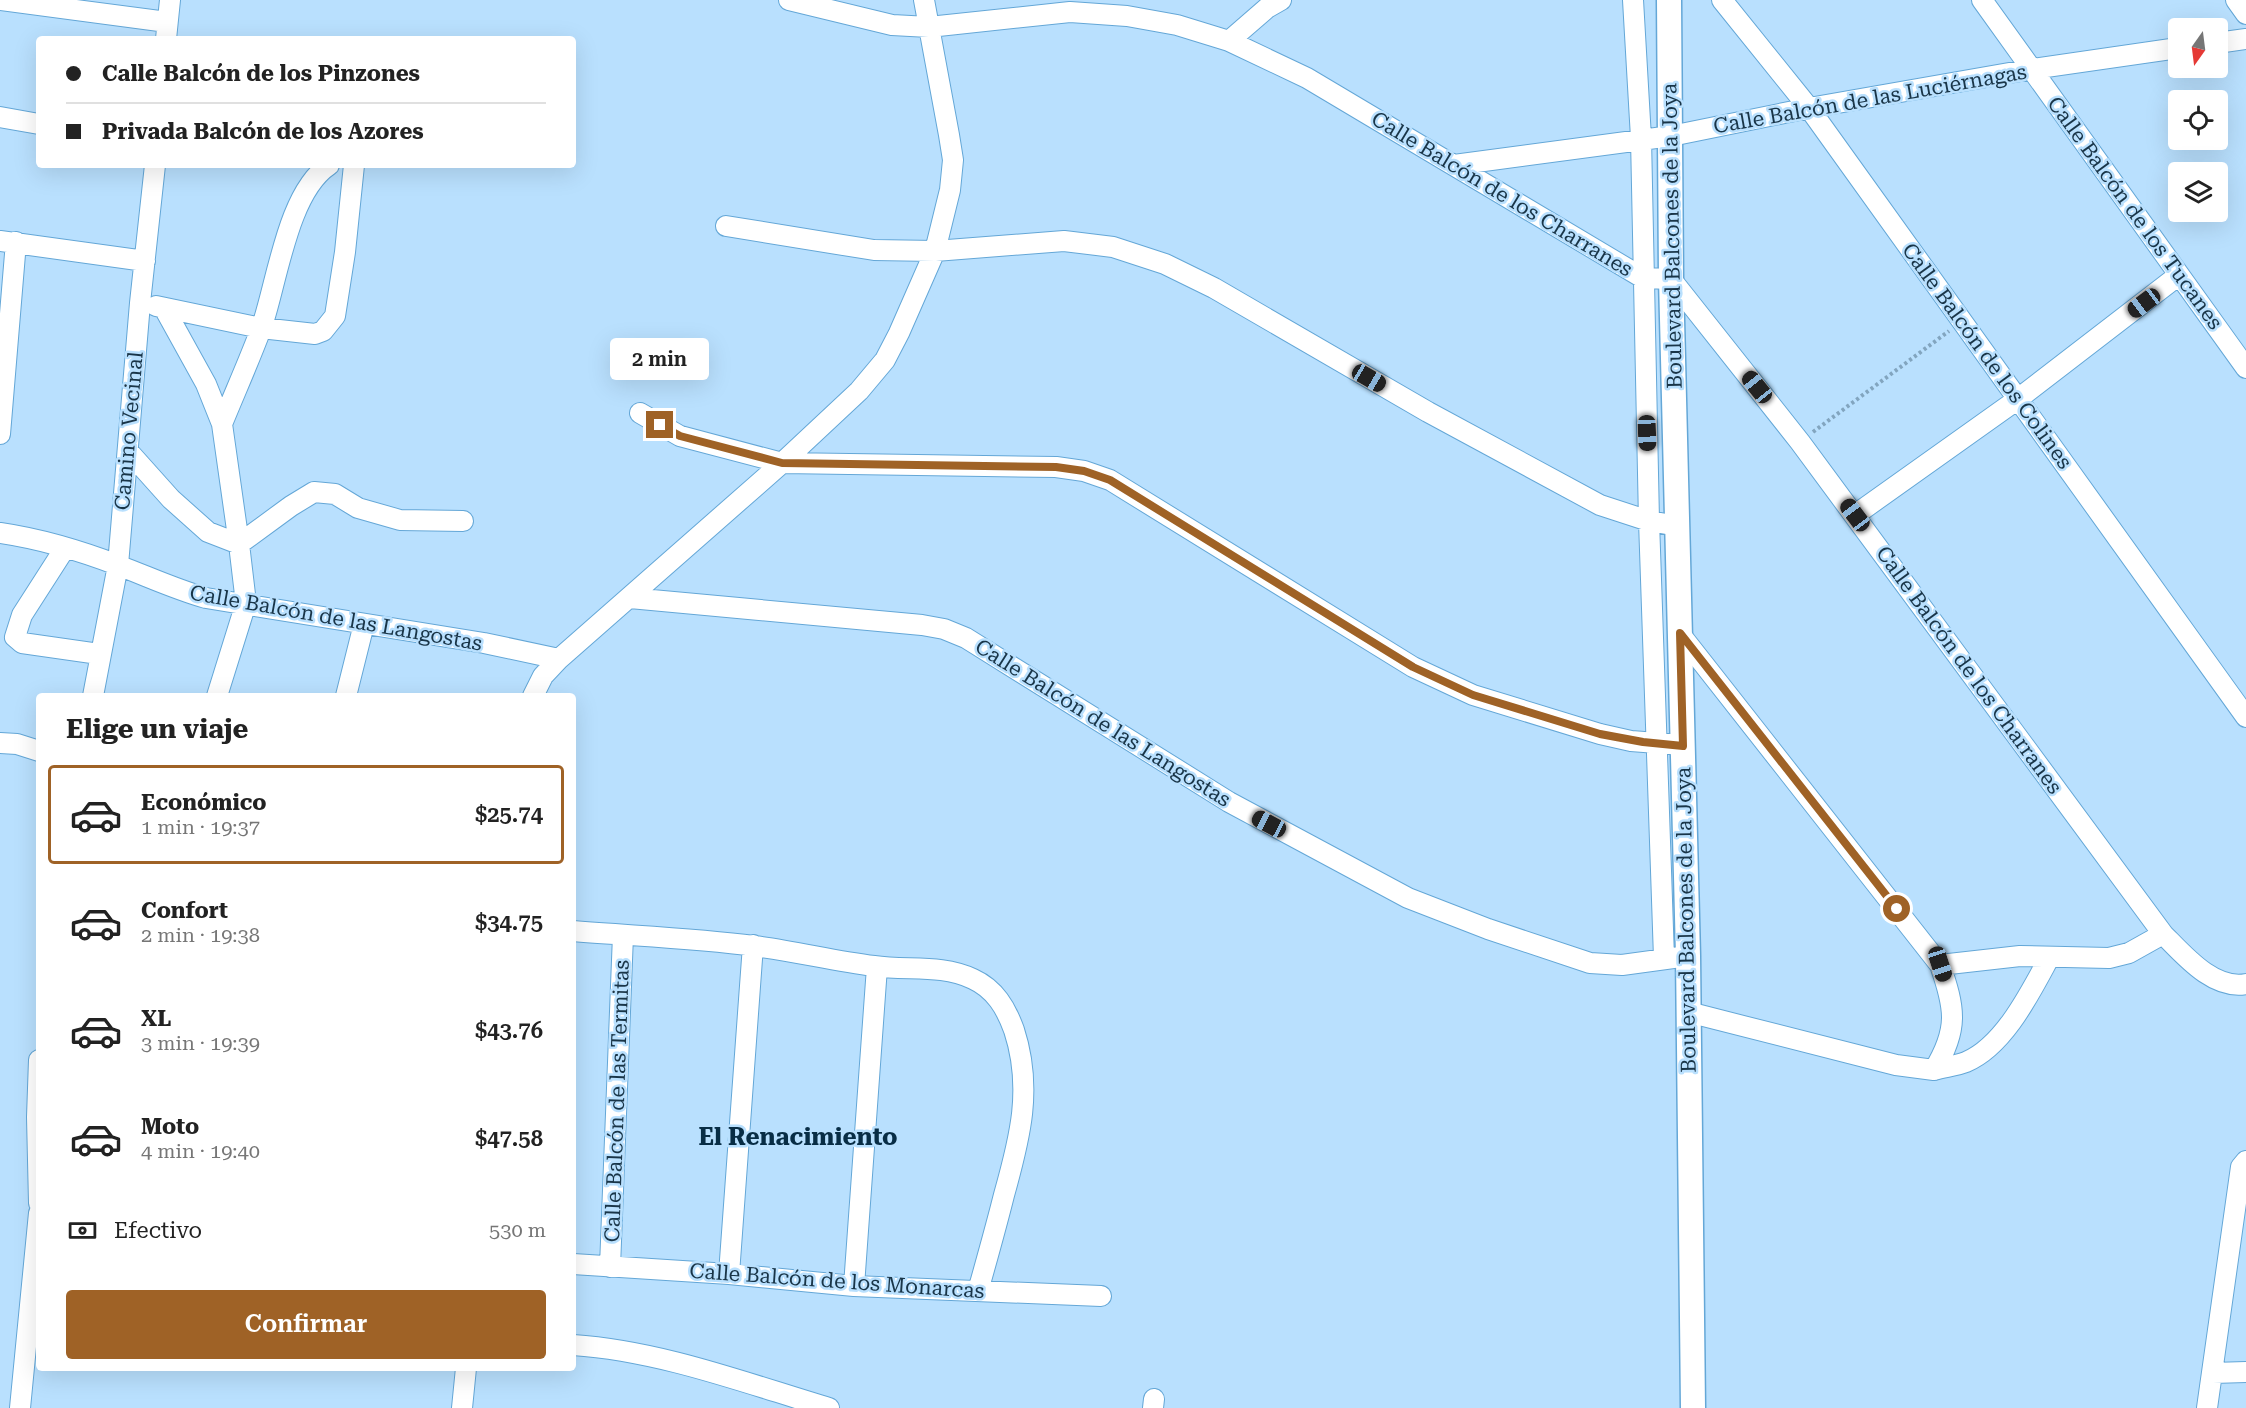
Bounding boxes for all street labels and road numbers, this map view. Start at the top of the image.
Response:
street label: Calle Balcón de las Luciérnagas [1712,60,2029,138]
street label: Boulevard Balcones de la Joya [1657,82,1687,389]
street label: Calle Balcón de los Tucanes [2043,92,2227,334]
street label: Calle Balcón de los Charranes [1367,106,1637,282]
street label: Calle Balcón de los Colines [1897,239,2077,473]
street label: Camino Vecinal [110,350,148,511]
street label: Calle Balcón de los Charranes [1871,542,2067,798]
street label: Calle Balcón de las Langostas [188,580,484,656]
street label: Calle Balcón de las Langostas [971,634,1235,812]
street label: Boulevard Balcones de la Joya [1671,766,1701,1073]
street label: Calle Balcón de las Termitas [600,959,634,1243]
street label: Calle Balcón de los Monarcas [689,1259,985,1303]

